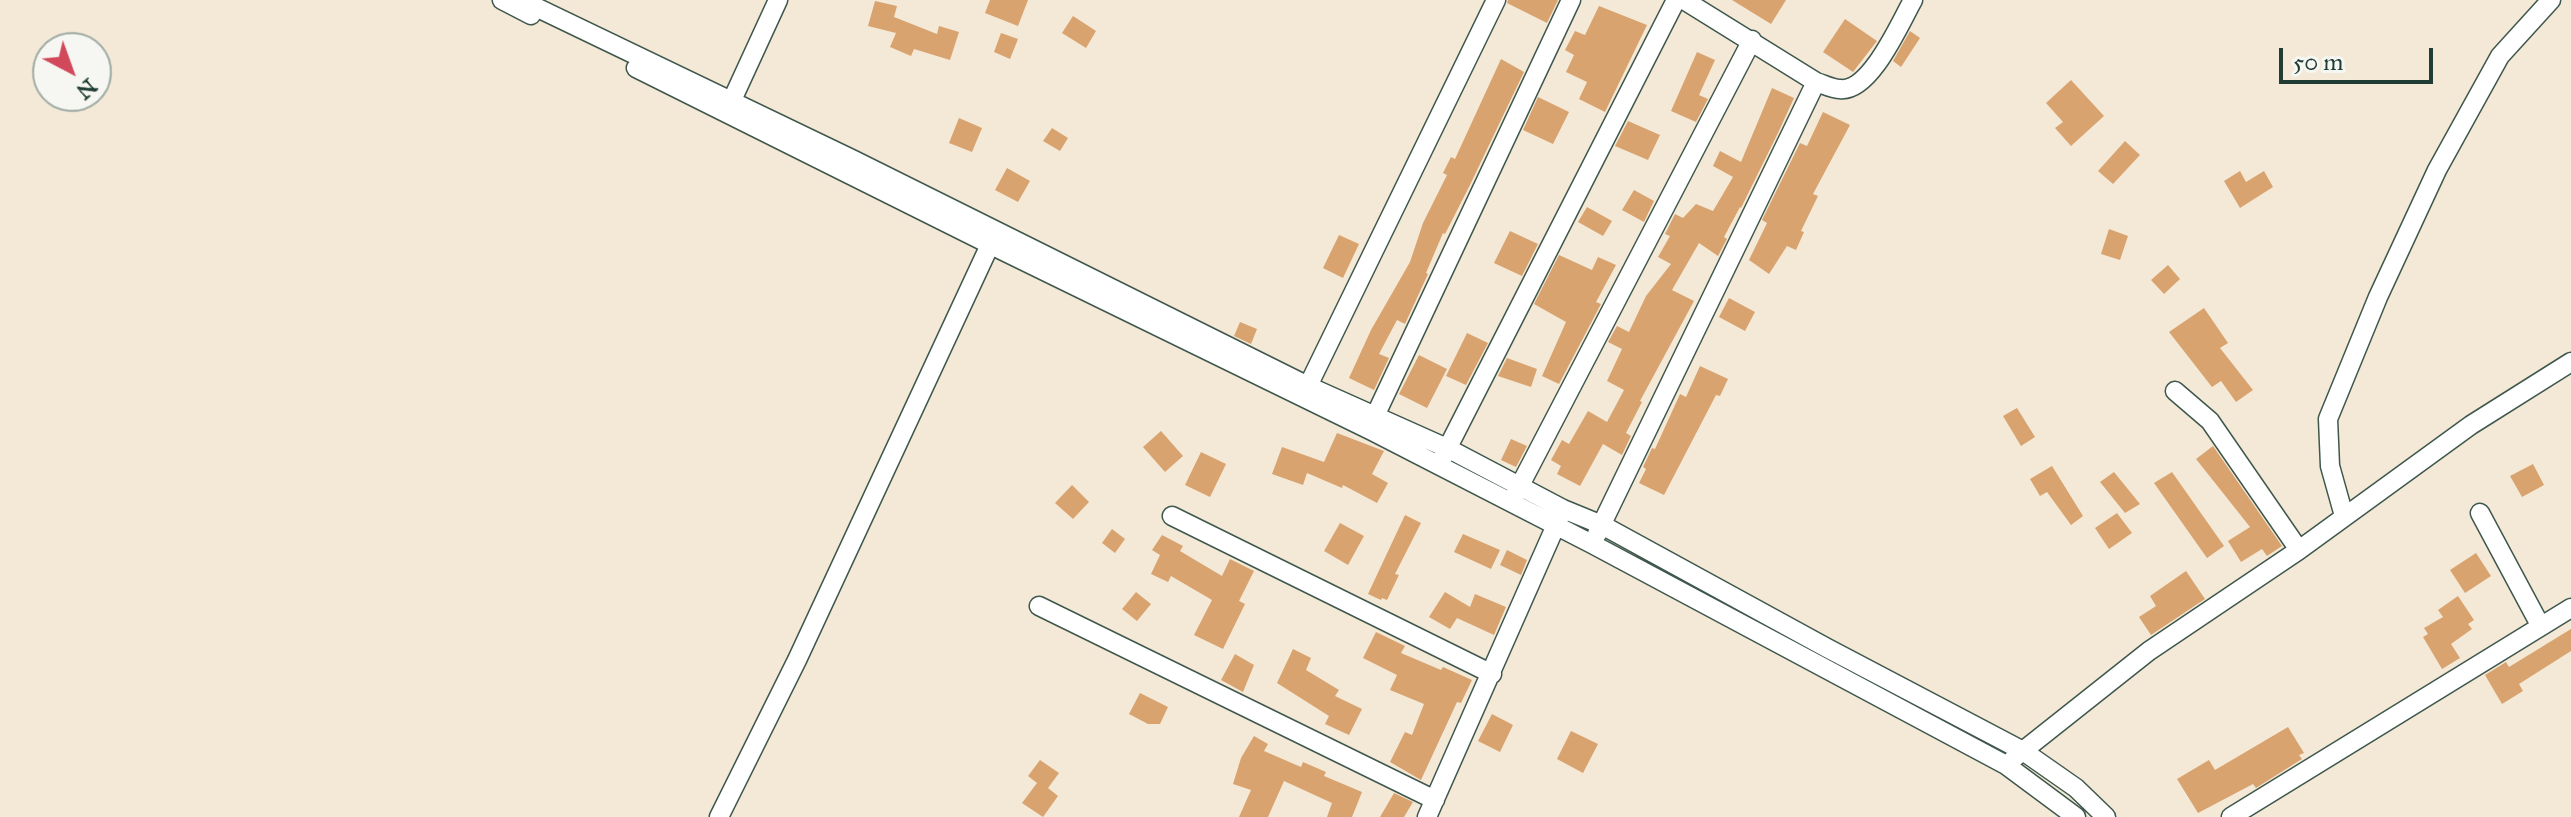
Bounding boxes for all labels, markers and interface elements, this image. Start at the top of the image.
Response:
north arrow [32,32,112,112]
scale bar [2283,32,2437,82]
text: 50 m [2293,47,2343,77]
text: N [71,73,103,105]

